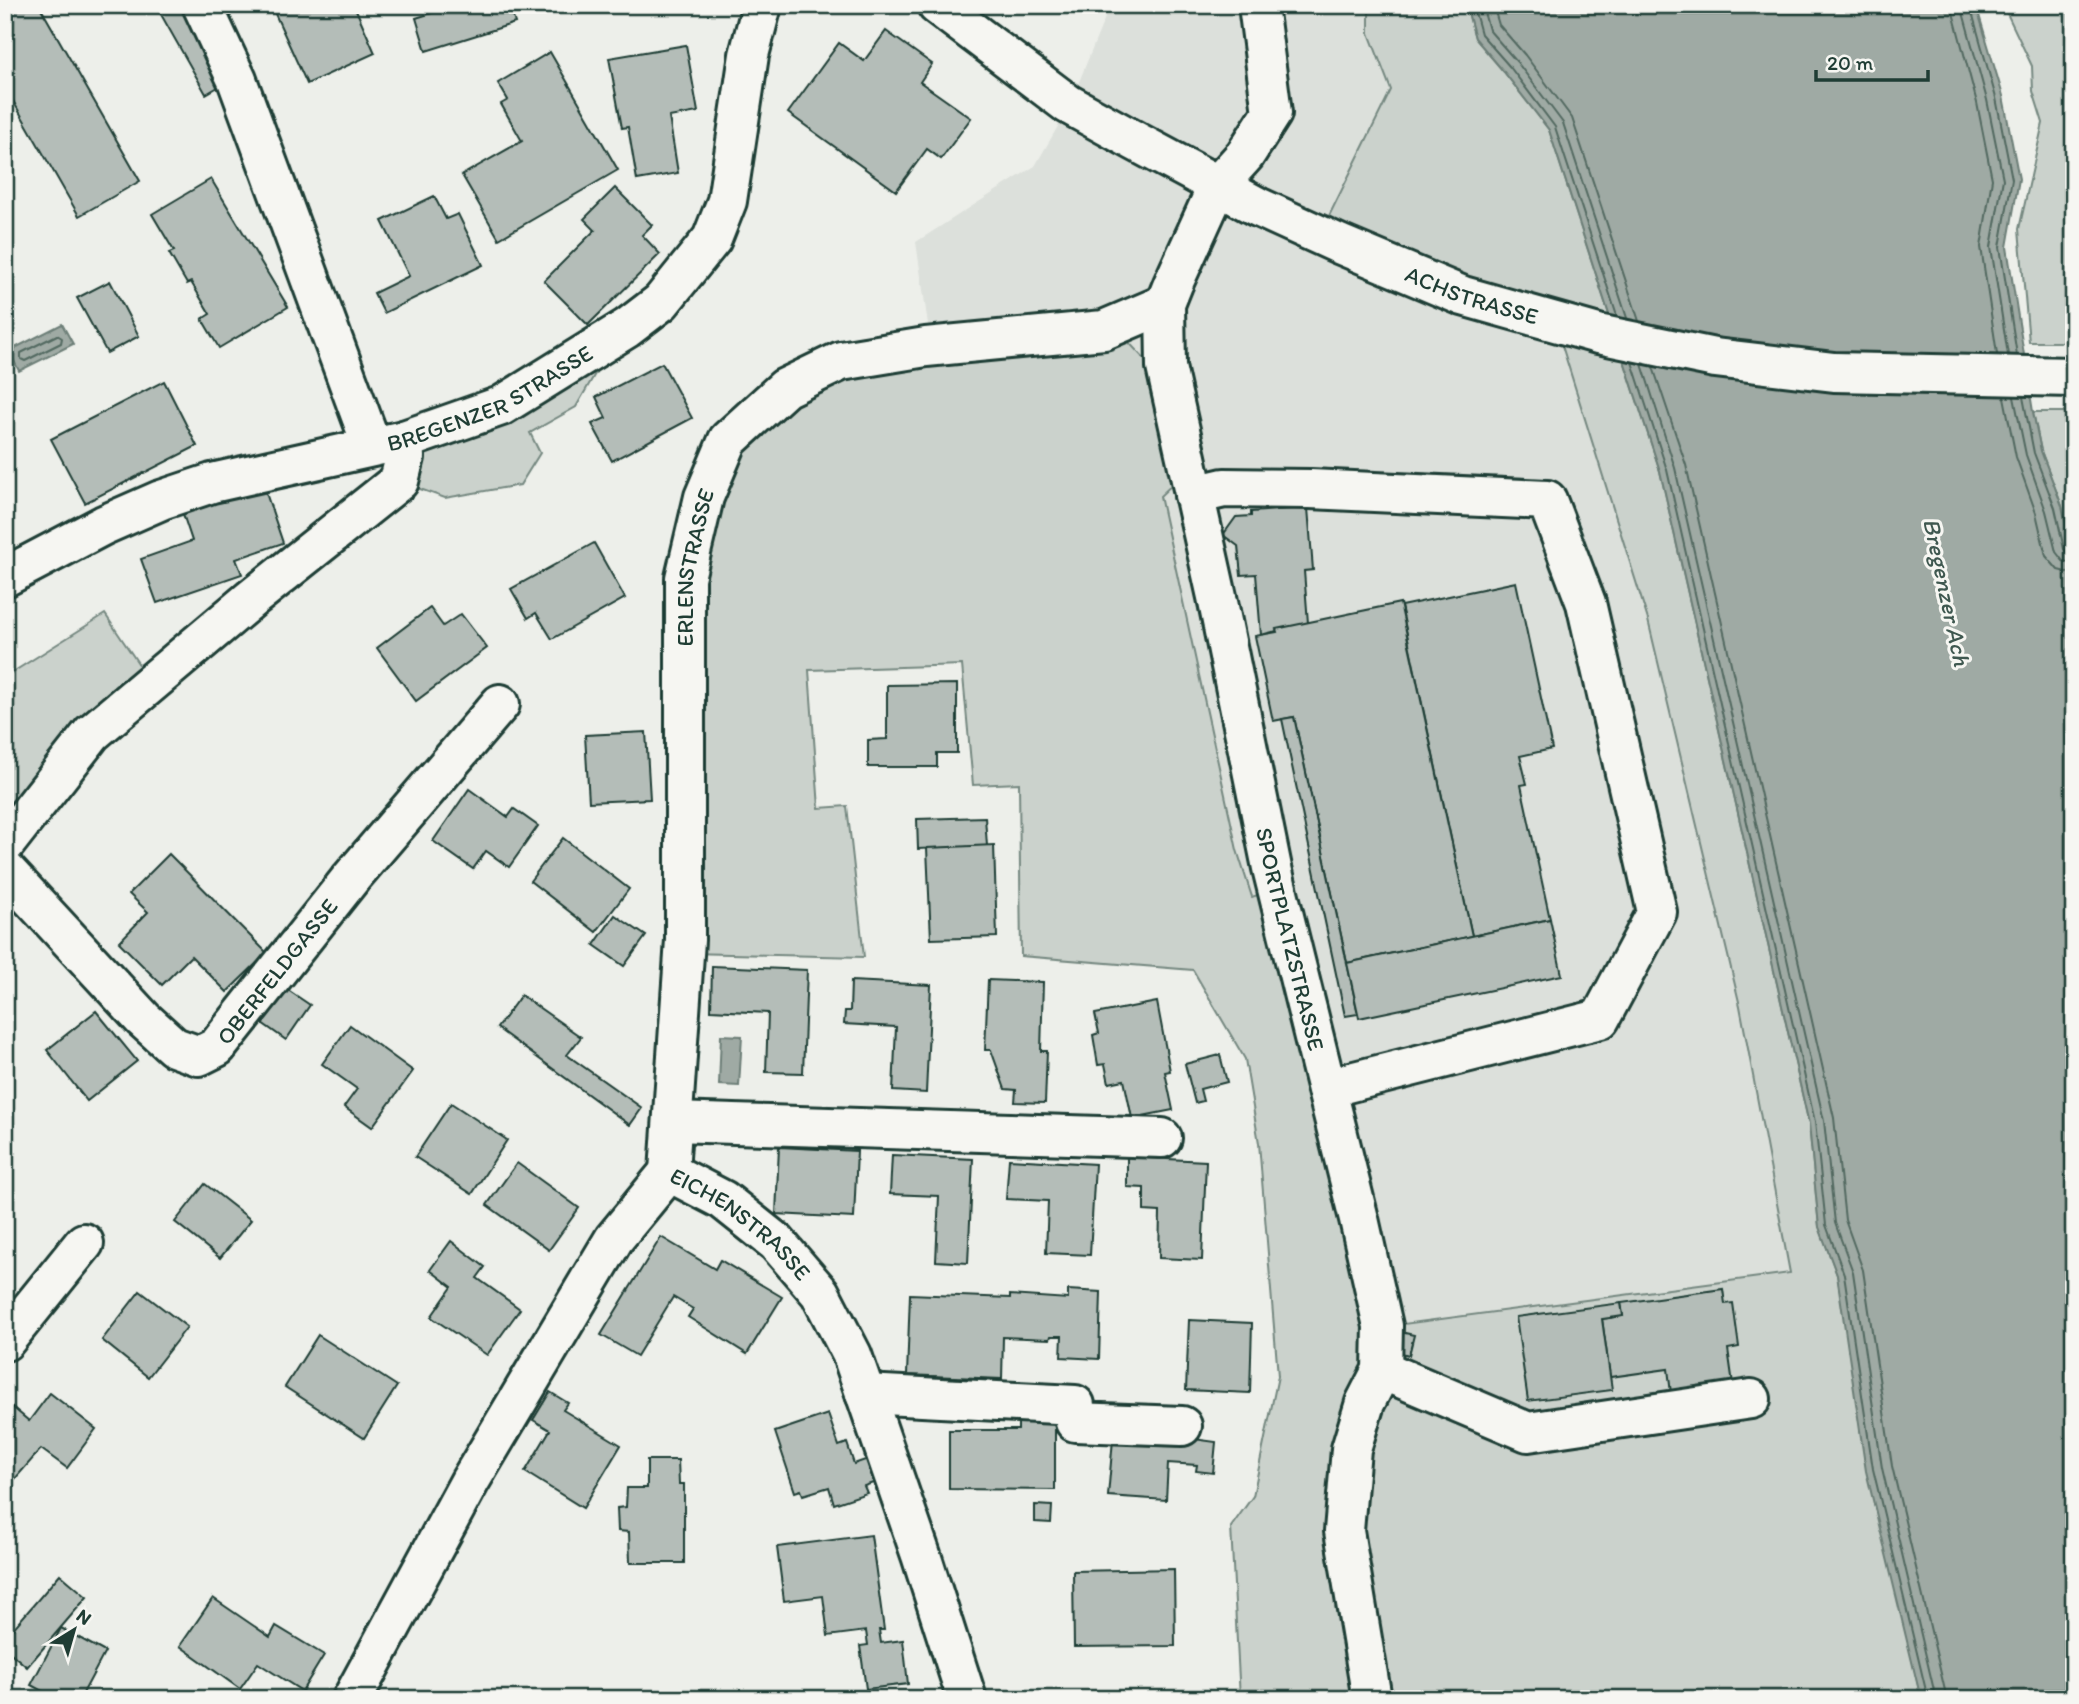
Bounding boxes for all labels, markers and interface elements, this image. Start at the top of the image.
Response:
scale bar [1816,38,1928,82]
text: 20 m [1827,50,1874,75]
street label: ACHSTRASSE [1401,259,1542,331]
street label: BREGENZER STRASSE [384,339,598,457]
street label: ERLENSTRASSE [671,484,720,647]
water label: Bregenzer Ach [1917,515,1977,670]
street label: SPORTPLATZSTRASSE [1250,825,1331,1054]
street label: OBERFELDGASSE [210,893,343,1050]
street label: EICHENSTRASSE [666,1161,817,1286]
north arrow [38,1596,108,1666]
text: N [72,1604,96,1630]

